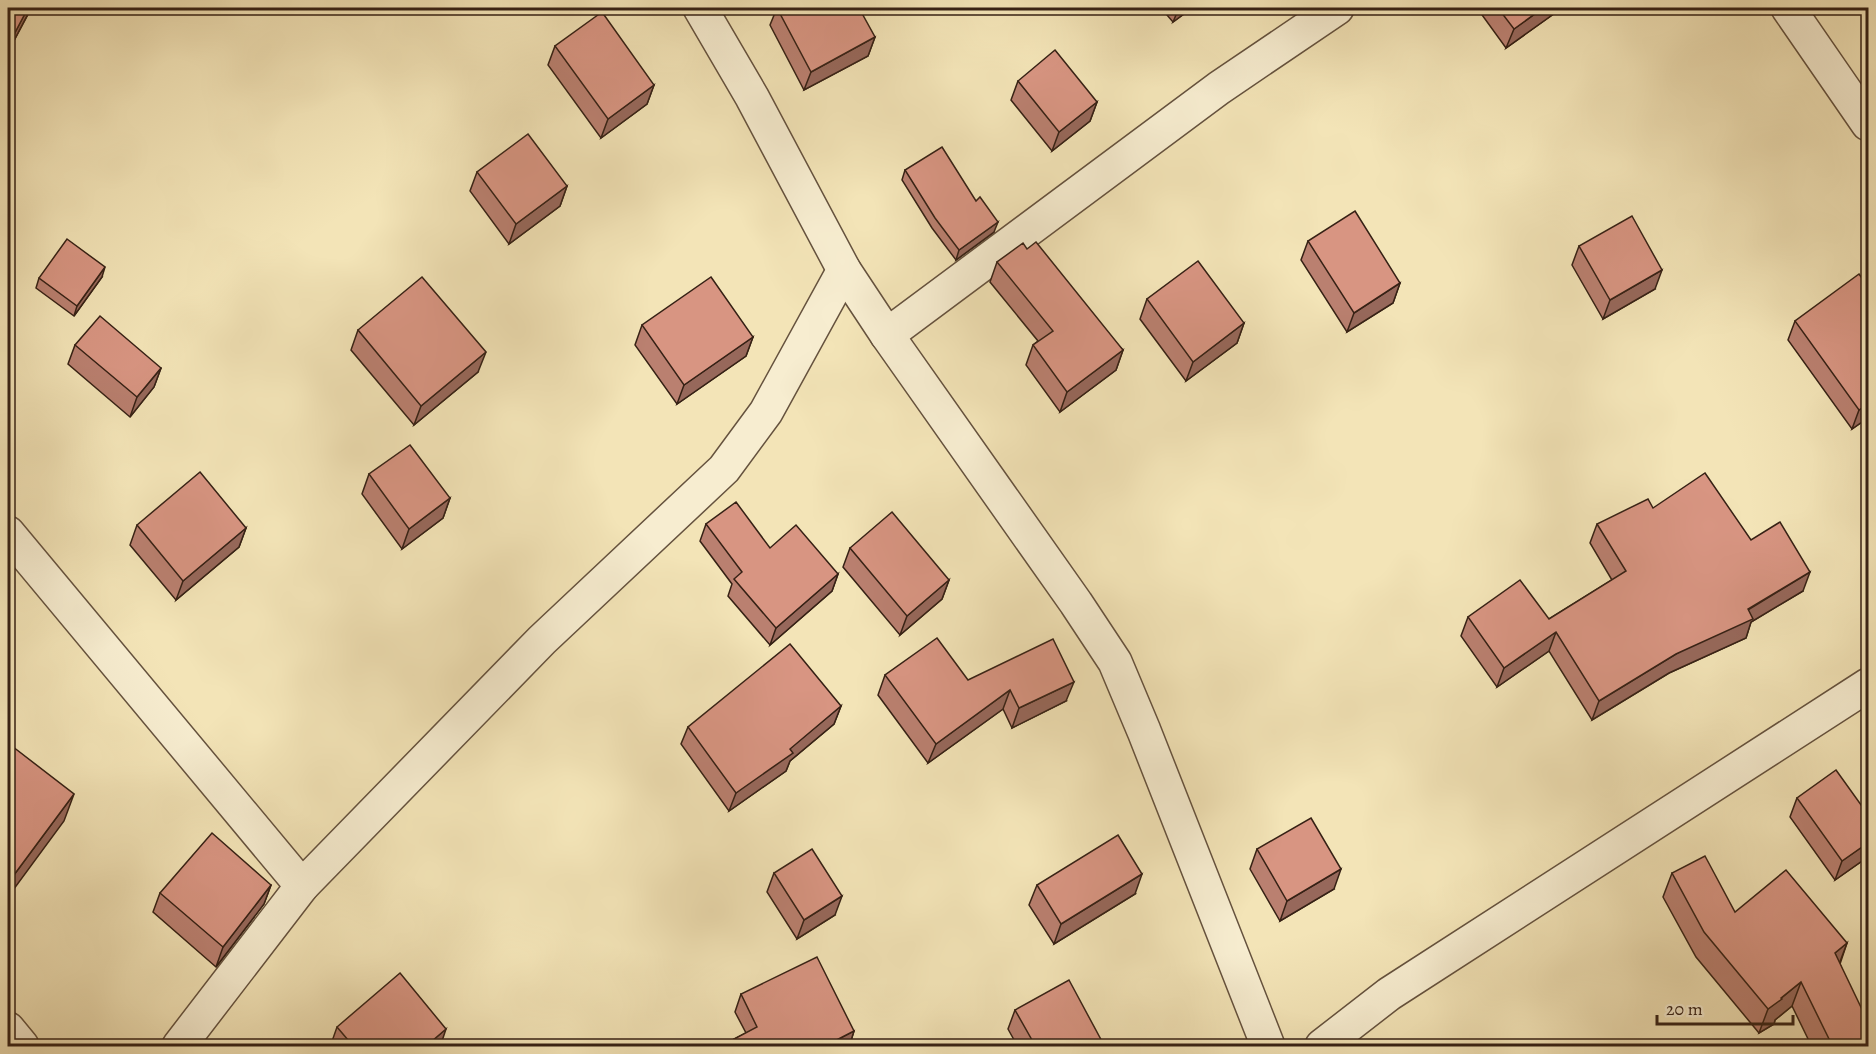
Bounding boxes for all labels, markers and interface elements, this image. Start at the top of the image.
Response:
scale bar [1657,988,1794,1026]
text: 20 m [1666,997,1703,1021]

